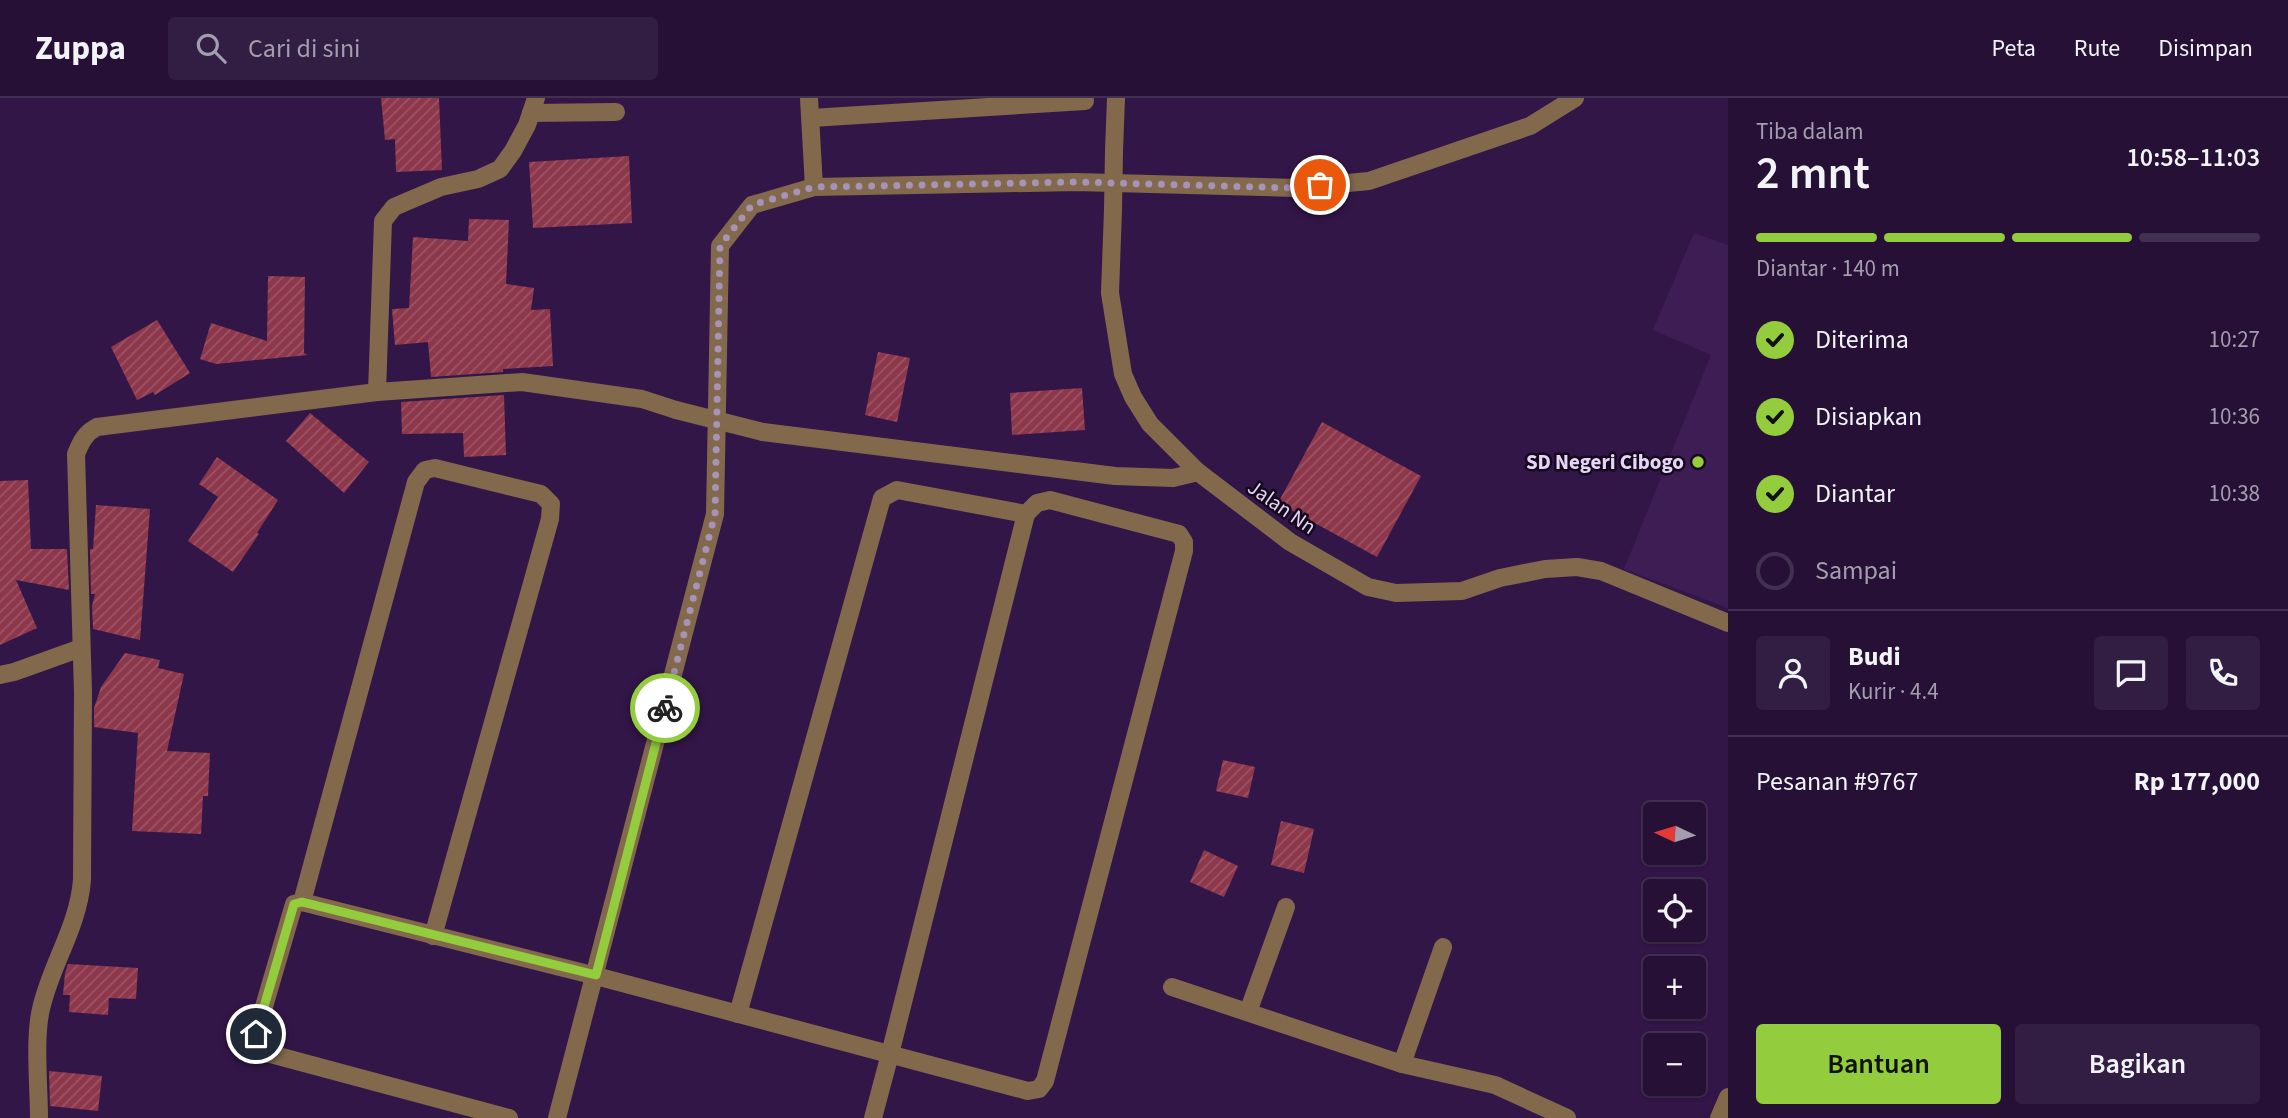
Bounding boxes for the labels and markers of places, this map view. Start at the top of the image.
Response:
pin [1290,155,1350,215]
place label: SD Negeri Cibogo [1526,447,1684,477]
marker: SD Negeri Cibogo [1690,454,1706,470]
pin [226,1004,286,1064]

